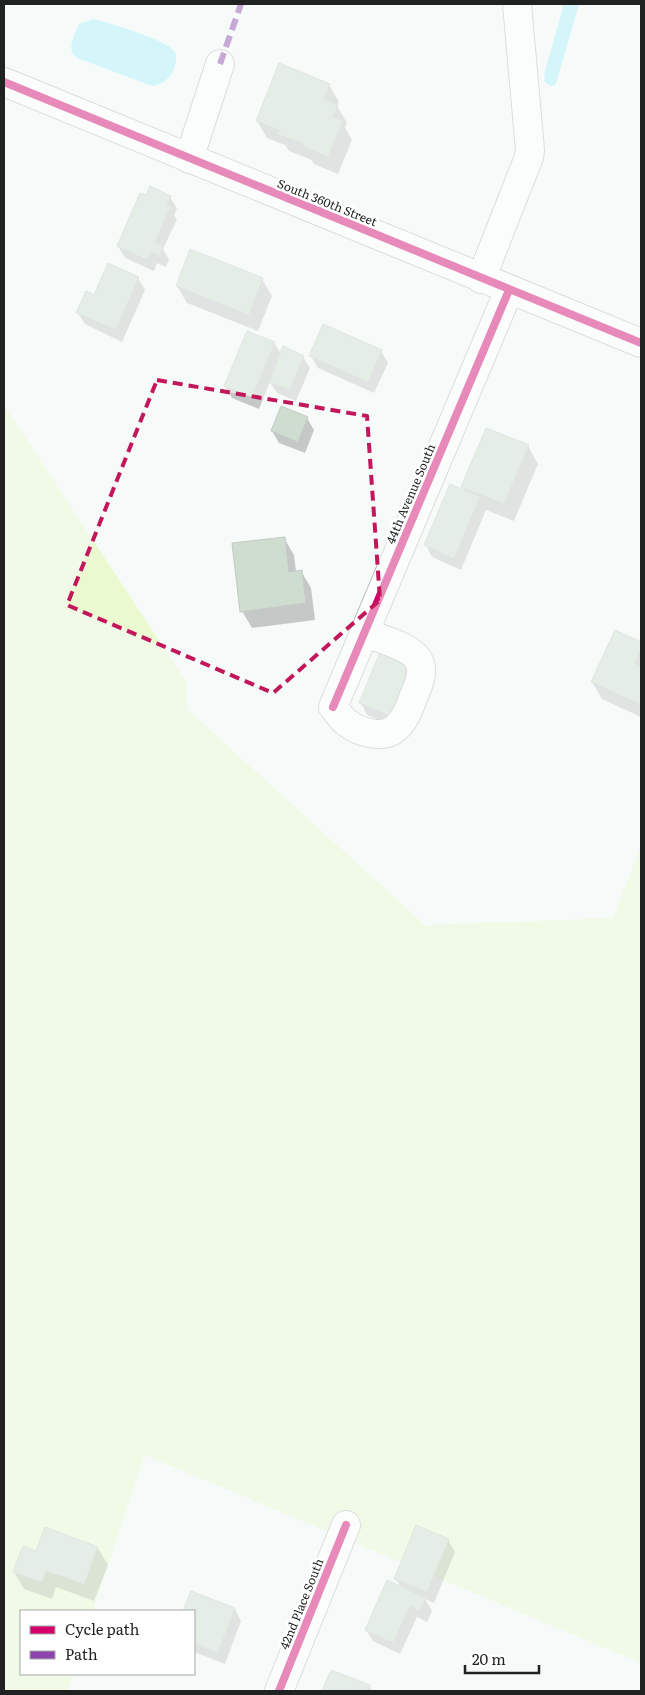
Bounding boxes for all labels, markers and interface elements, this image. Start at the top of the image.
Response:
street label: South 360th Street [275,174,380,230]
street label: 44th Avenue South [381,441,439,546]
street label: 42nd Place South [275,1555,328,1652]
legend [20,1610,195,1675]
text: Cycle path [65,1617,140,1640]
text: Path [65,1642,98,1665]
scale bar [465,1642,539,1674]
text: 20 m [472,1647,506,1670]

